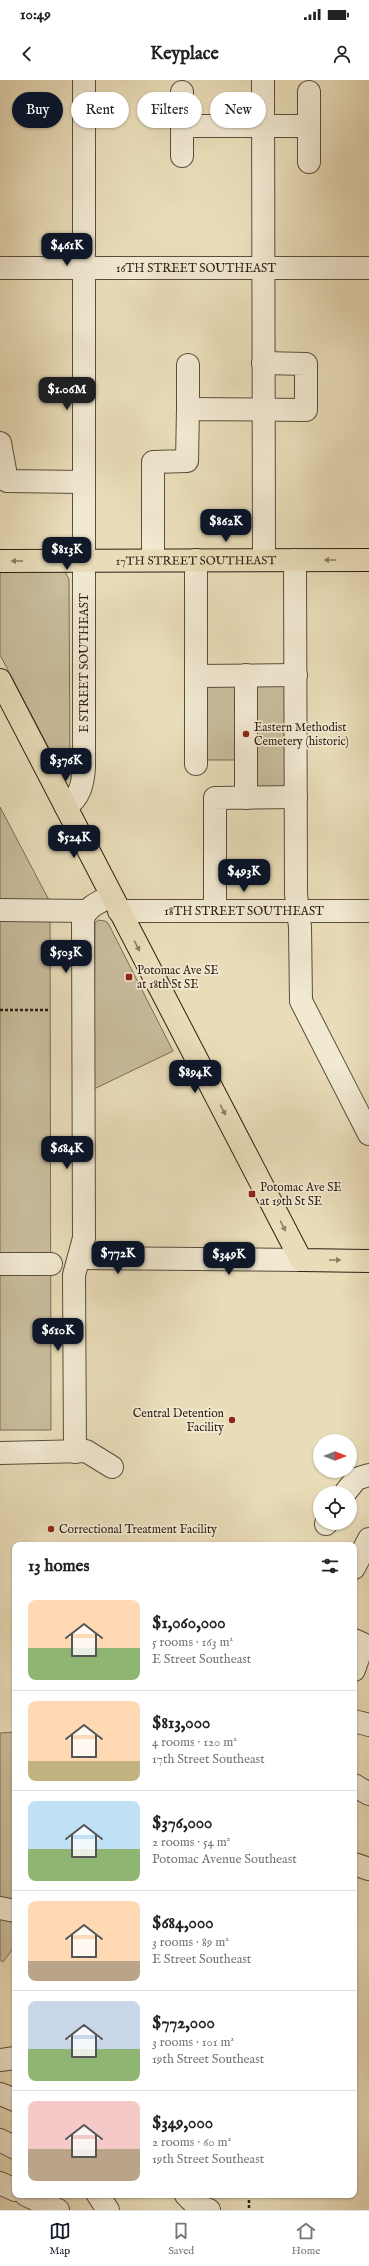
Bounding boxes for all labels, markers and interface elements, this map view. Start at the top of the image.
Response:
text: 10:49 [20,5,51,24]
icon: back [16,43,38,65]
text: Keyplace [150,43,219,66]
icon: person [331,43,353,65]
chip: Buy [12,92,63,128]
chip: Rent [71,92,129,128]
chip: Filters [137,92,202,128]
chip: New [210,92,266,128]
pin: $461K [39,233,95,267]
text: $461K [50,237,84,254]
street label: 16TH STREET SOUTHEAST [116,261,276,276]
pin: $1.06M [34,377,100,411]
text: $1.06M [48,381,86,398]
pin: $862K [198,509,254,543]
text: $862K [209,513,243,530]
pin: $813K [39,537,95,571]
text: $813K [51,541,83,558]
street label: 17TH STREET SOUTHEAST [116,553,277,568]
one-way arrow [323,557,336,563]
one-way arrow [10,558,23,564]
street label: E STREET SOUTHEAST [77,593,92,733]
place label: Eastern Methodist Cemetery (historic) [254,720,349,749]
marker: Eastern Methodist Cemetery (historic) [241,729,251,739]
pin: $376K [38,748,94,782]
text: $376K [49,752,83,769]
pin: $524K [46,825,102,859]
text: $524K [57,829,91,846]
pin: $493K [216,859,272,893]
text: $493K [227,863,261,880]
street label: 18TH STREET SOUTHEAST [164,904,324,919]
pin: $503K [38,940,94,974]
one-way arrow [134,940,140,951]
text: $503K [50,944,82,961]
place label: Potomac Ave SE at 18th St SE [137,963,219,992]
marker: Potomac Ave SE at 18th St SE [124,972,134,982]
pin: $894K [167,1060,223,1094]
text: $894K [178,1064,212,1081]
one-way arrow [220,1105,226,1116]
pin: $684K [39,1136,95,1170]
text: $684K [50,1140,84,1157]
place label: Potomac Ave SE at 19th St SE [260,1180,342,1209]
marker: Potomac Ave SE at 19th St SE [247,1189,257,1199]
one-way arrow [280,1220,287,1231]
pin: $772K [90,1241,146,1275]
pin: $349K [201,1242,257,1276]
text: $772K [101,1245,135,1262]
text: $349K [212,1246,246,1263]
one-way arrow [329,1257,342,1263]
pin: $610K [30,1318,86,1352]
text: $610K [41,1322,75,1339]
place label: Central Detention Facility [133,1406,225,1435]
marker: Central Detention Facility [227,1415,237,1425]
north arrow [313,1434,357,1478]
map controls [313,1434,357,1530]
button: locate [313,1486,357,1530]
place label: Correctional Treatment Facility [59,1522,217,1537]
marker: Correctional Treatment Facility [46,1524,56,1534]
icon: filters [319,1555,341,1577]
text: 13 homes [28,1556,89,1577]
text: $1,060,000 [152,1613,226,1634]
icon: home [60,1616,108,1664]
text: 5 rooms · 163 m² [152,1634,233,1651]
text: E Street Southeast [152,1651,251,1668]
text: $813,000 [152,1713,210,1734]
icon: home [60,1717,108,1765]
text: 4 rooms · 120 m² [152,1734,237,1751]
text: 17th Street Southeast [152,1751,265,1768]
text: $376,000 [152,1813,212,1834]
icon: home [60,1817,108,1865]
text: 2 rooms · 54 m² [152,1834,230,1851]
text: Potomac Avenue Southeast [152,1851,297,1868]
text: $684,000 [152,1913,214,1934]
icon: home [60,1917,108,1965]
text: 3 rooms · 89 m² [152,1934,229,1951]
text: E Street Southeast [152,1951,251,1968]
text: $772,000 [152,2013,215,2034]
icon: home [60,2017,108,2065]
text: 3 rooms · 101 m² [152,2034,234,2051]
text: 19th Street Southeast [152,2051,264,2068]
text: $349,000 [152,2113,213,2134]
icon: home [60,2117,108,2165]
text: 2 rooms · 60 m² [152,2134,231,2151]
text: 19th Street Southeast [152,2151,264,2168]
tab: Map [49,2220,71,2258]
tab: Saved [168,2220,194,2258]
tab: Home [292,2220,320,2258]

